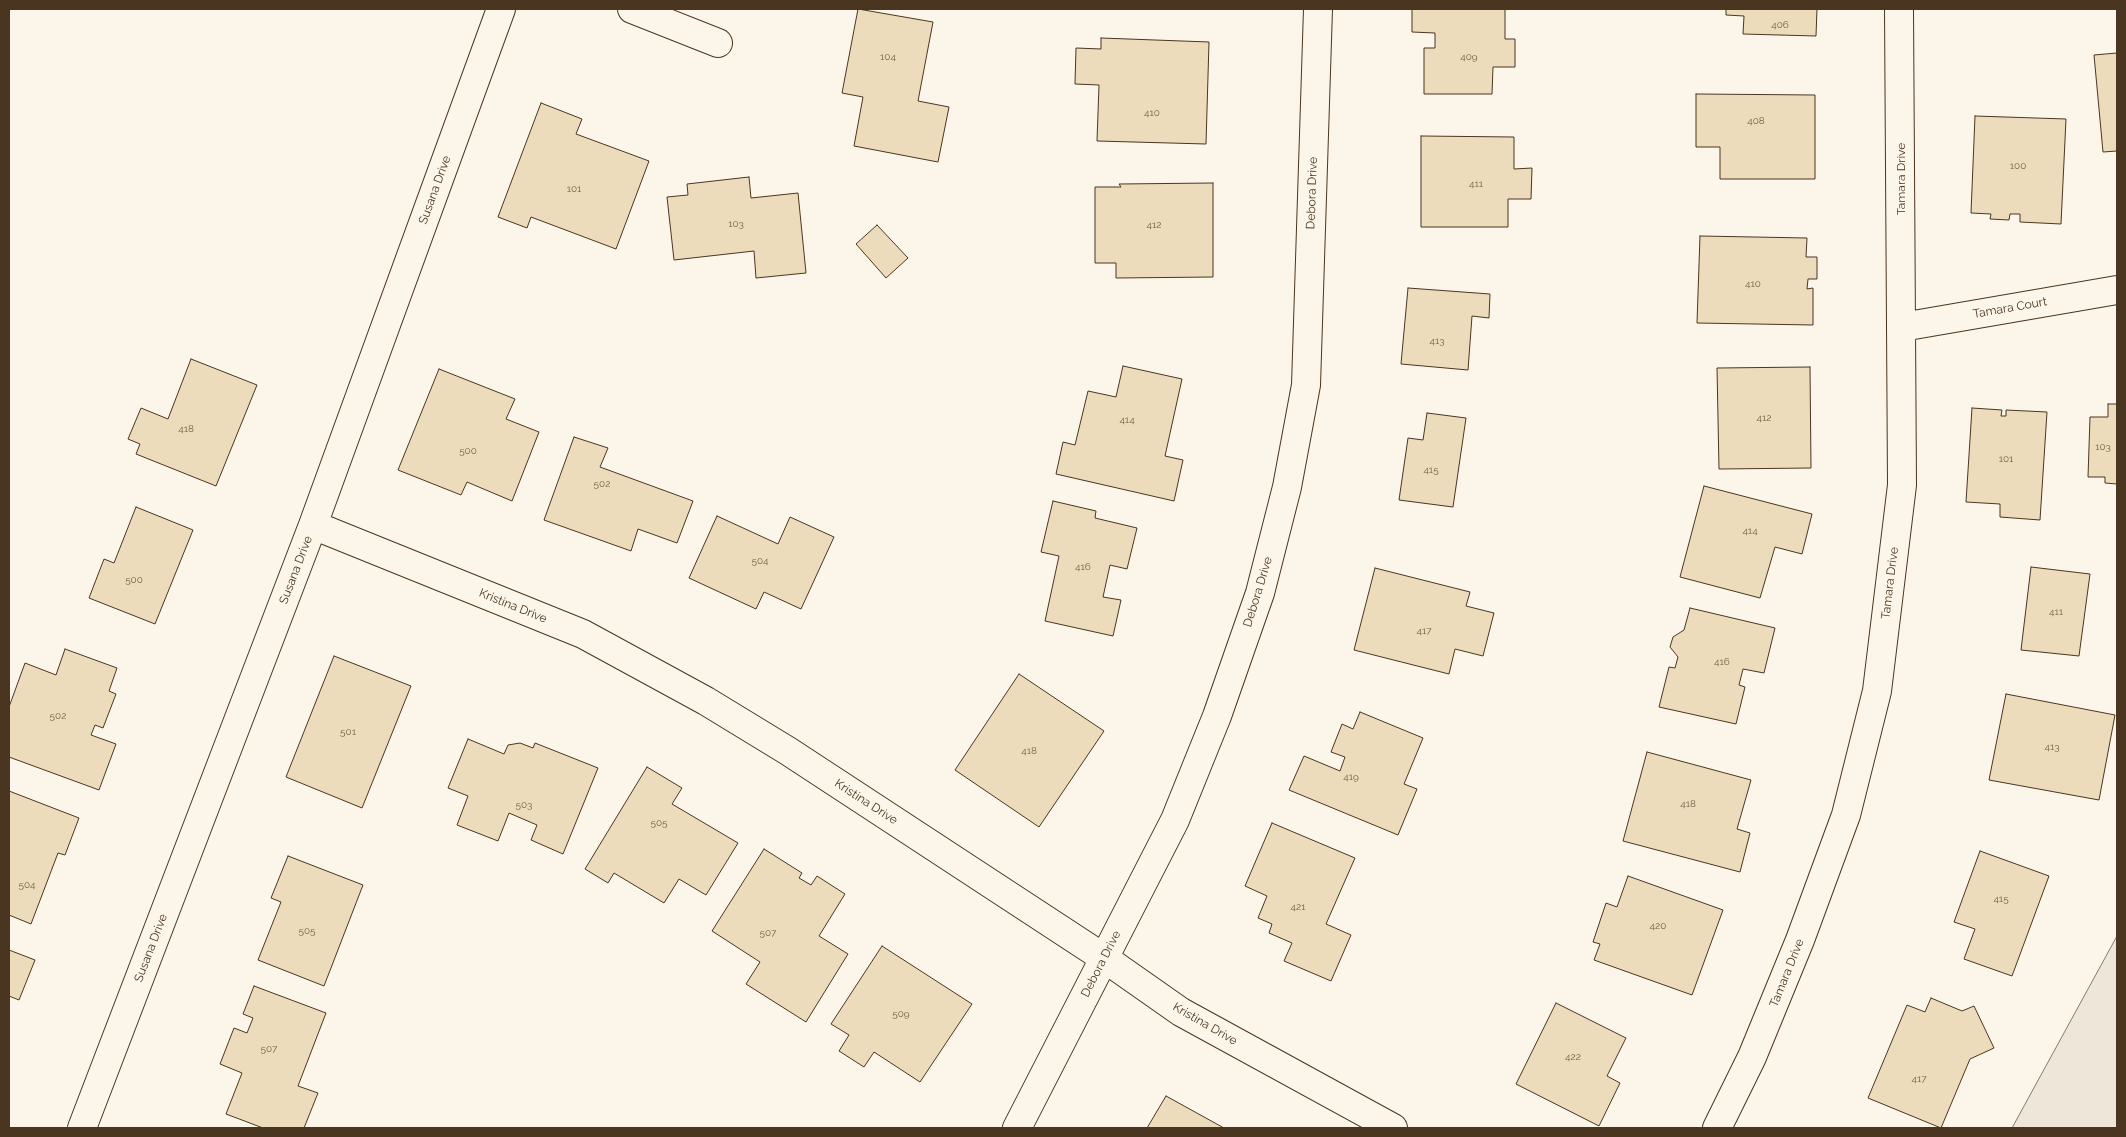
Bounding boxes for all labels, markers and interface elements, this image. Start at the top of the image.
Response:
house number: 406 [1771,19,1789,31]
house number: 104 [880,51,896,63]
house number: 409 [1460,51,1478,63]
house number: 410 [1144,107,1160,119]
house number: 408 [1747,115,1765,127]
street label: Tamara Drive [1894,143,1908,215]
street label: Susana Drive [416,154,454,226]
street label: Debora Drive [1304,156,1320,230]
house number: 100 [2010,160,2026,172]
house number: 411 [1469,178,1483,190]
house number: 101 [567,183,581,195]
house number: 103 [728,218,744,230]
house number: 412 [1147,219,1161,231]
house number: 410 [1745,278,1761,290]
street label: Tamara Court [1972,294,2048,322]
house number: 413 [1429,335,1445,347]
house number: 412 [1757,412,1771,424]
house number: 414 [1119,414,1135,426]
house number: 418 [178,423,194,435]
house number: 103 [2095,441,2111,453]
house number: 500 [459,445,477,457]
house number: 101 [1999,453,2013,465]
house number: 415 [1423,464,1439,476]
house number: 502 [594,478,610,490]
house number: 414 [1742,525,1758,537]
street label: Susana Drive [276,534,316,606]
street label: Tamara Drive [1878,546,1902,620]
house number: 504 [751,555,769,567]
street label: Debora Drive [1241,555,1275,629]
house number: 416 [1075,561,1091,573]
house number: 500 [125,574,143,586]
street label: Kristina Drive [477,586,549,626]
house number: 411 [2049,606,2063,618]
house number: 417 [1416,625,1432,637]
house number: 416 [1714,656,1730,668]
house number: 502 [50,710,66,722]
house number: 501 [340,726,356,738]
house number: 413 [2044,741,2060,753]
house number: 418 [1021,745,1037,757]
house number: 419 [1343,771,1359,783]
street label: Kristina Drive [832,776,900,828]
house number: 418 [1680,798,1696,810]
house number: 503 [516,799,532,811]
house number: 505 [650,817,668,829]
house number: 504 [18,879,36,891]
house number: 415 [1993,893,2009,905]
house number: 421 [1291,901,1305,913]
street label: Susana Drive [131,912,171,984]
house number: 420 [1650,920,1666,932]
house number: 505 [298,925,316,937]
house number: 507 [760,927,776,939]
street label: Debora Drive [1078,928,1124,1000]
street label: Tamara Drive [1767,937,1807,1009]
street label: Kristina Drive [1170,1000,1240,1048]
house number: 509 [892,1008,910,1020]
house number: 507 [261,1043,277,1055]
house number: 422 [1565,1051,1581,1063]
house number: 417 [1911,1073,1927,1085]

